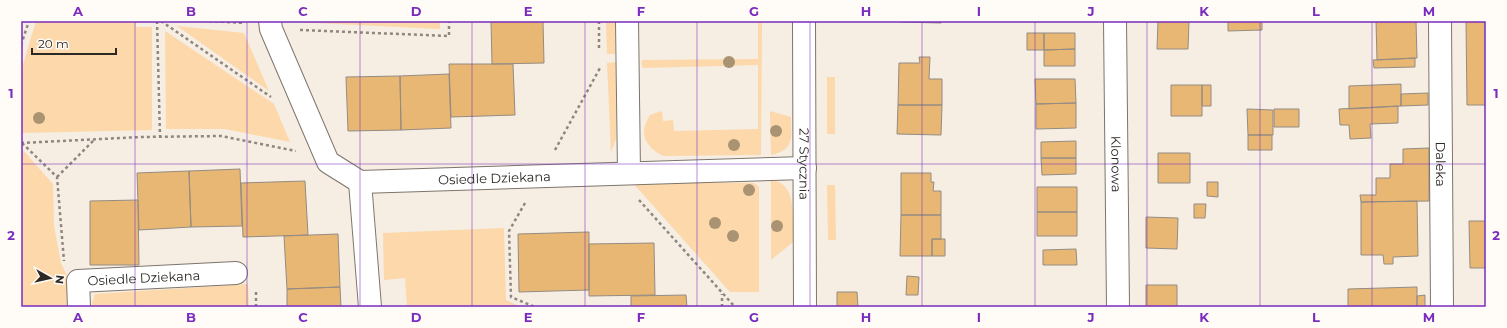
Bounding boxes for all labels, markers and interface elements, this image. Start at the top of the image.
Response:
text: A [72,3,84,19]
text: B [186,3,196,19]
text: C [298,3,308,19]
text: D [411,3,422,19]
text: E [524,3,533,19]
text: F [637,3,645,19]
text: G [749,3,759,19]
text: H [861,3,871,19]
text: I [977,3,981,19]
text: J [1086,3,1095,19]
text: K [1199,3,1209,19]
text: L [1312,3,1320,19]
text: M [1423,3,1435,19]
scale bar [32,30,116,56]
text: 20 m [38,36,69,51]
text: 1 [8,85,14,101]
text: 1 [1493,85,1499,101]
street label: 27 Stycznia [796,128,813,200]
street label: Klonowa [1108,136,1125,192]
street label: Daleka [1433,141,1449,187]
street label: Osiedle Dziekana [438,168,551,188]
text: 2 [7,227,15,243]
text: 2 [1492,227,1500,243]
north arrow [30,258,70,298]
street label: Osiedle Dziekana [87,267,201,289]
text: N [52,274,67,285]
text: A [72,309,84,325]
text: B [186,309,196,325]
text: C [298,309,308,325]
text: D [411,309,422,325]
text: E [524,309,533,325]
text: F [637,309,645,325]
text: G [749,309,759,325]
text: H [861,309,871,325]
text: I [977,309,981,325]
text: J [1086,309,1095,325]
text: K [1199,309,1209,325]
text: L [1312,309,1320,325]
text: M [1423,309,1435,325]

